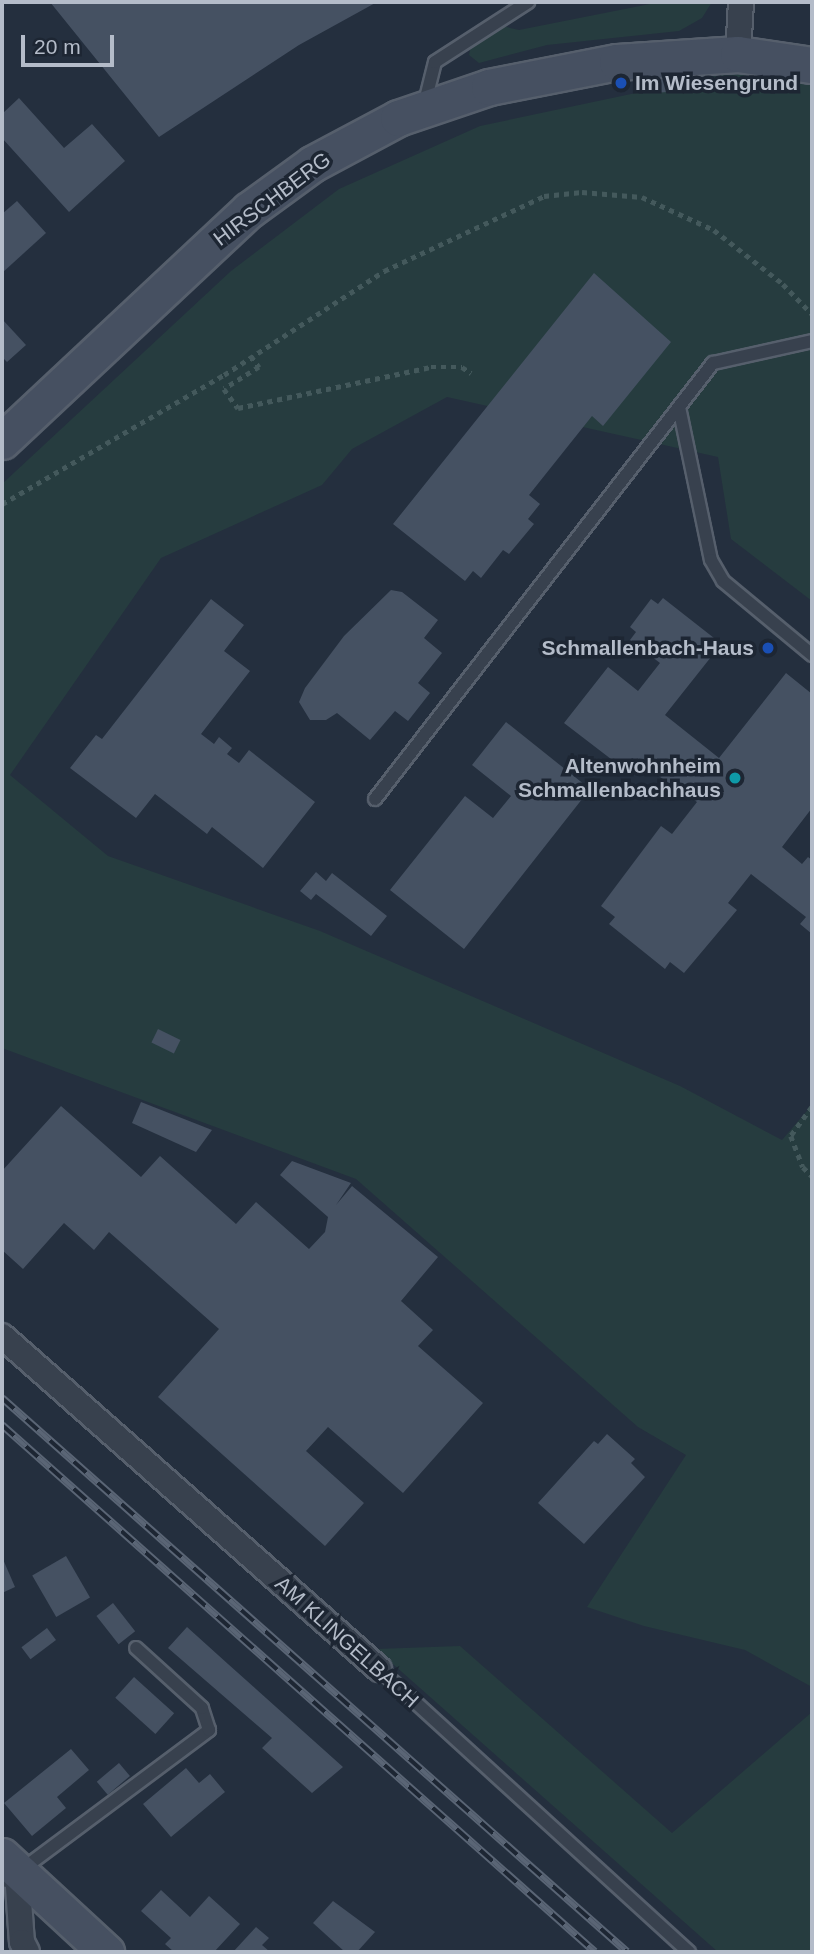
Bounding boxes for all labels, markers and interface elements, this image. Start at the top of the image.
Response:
scale bar [24,21,117,65]
text: 20 m [34,35,81,58]
place label: Im Wiesengrund [635,70,798,96]
marker: Im Wiesengrund [613,75,629,91]
street label: HIRSCHBERG [209,147,335,251]
place label: Schmallenbach-Haus [542,635,754,661]
marker: Schmallenbach-Haus [760,640,776,656]
place label: Altenwohnheim Schmallenbachhaus [518,753,721,803]
marker: Altenwohnheim Schmallenbachhaus [727,770,743,786]
street label: AM KLINGELBACH [270,1571,424,1713]

